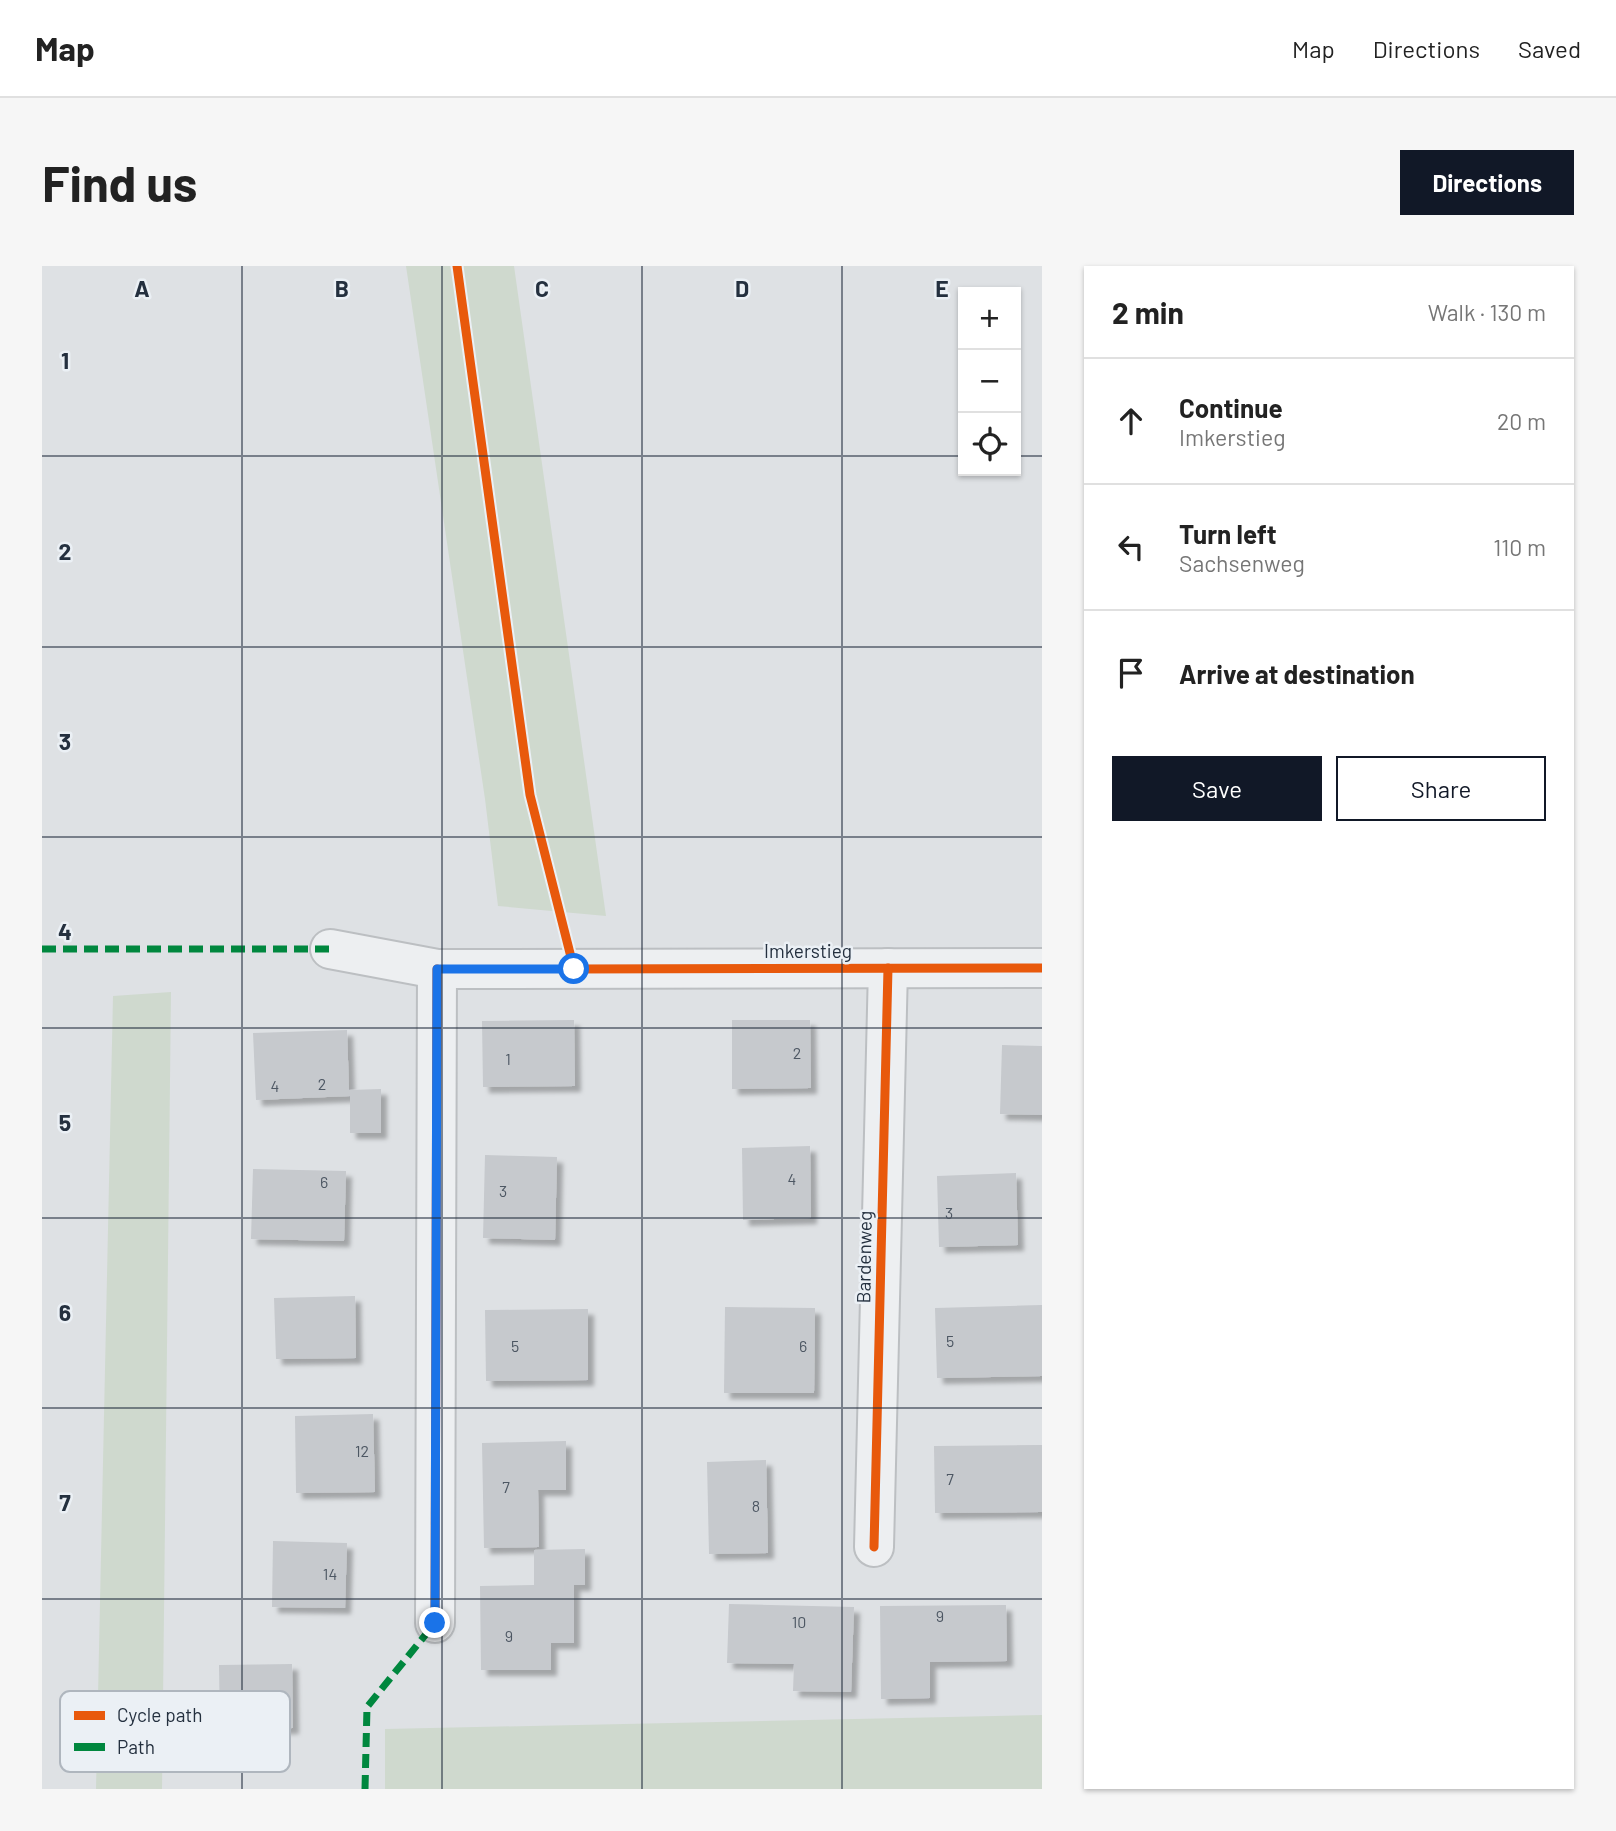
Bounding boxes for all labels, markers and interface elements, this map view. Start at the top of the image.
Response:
text: Map [35,28,95,68]
text: Map [1292,34,1335,63]
text: Directions [1373,34,1480,63]
text: Saved [1518,34,1581,63]
button: Directions [1400,150,1574,215]
text: Find us [42,153,197,212]
text: A [134,274,150,302]
text: B [335,274,349,302]
text: C [535,274,549,302]
text: D [735,274,749,302]
text: E [935,274,949,302]
map controls [958,287,1021,476]
button: + [958,287,1021,350]
text: 2 min [1112,294,1184,330]
text: Walk · 130 m [1428,298,1546,326]
text: 1 [61,346,69,374]
button: − [958,350,1021,413]
text: Continue [1179,392,1283,423]
icon: ahead [1112,402,1150,440]
text: 20 m [1497,407,1546,435]
button: locate [958,413,1021,476]
text: Imkerstieg [1179,423,1285,451]
text: Turn left [1179,518,1277,549]
icon: left [1112,528,1150,566]
text: 110 m [1493,533,1546,561]
text: 2 [59,537,71,565]
text: Sachsenweg [1179,549,1305,577]
icon: arrive [1112,654,1150,692]
text: Arrive at destination [1179,658,1415,689]
text: 3 [59,727,71,755]
button: Save [1112,756,1322,821]
button: Share [1336,756,1546,821]
text: 4 [58,917,72,945]
street label: Imkerstieg [764,939,852,962]
route start [558,953,589,984]
house number: 2 [793,1043,801,1062]
house number: 1 [505,1049,511,1068]
house number: 2 [318,1074,326,1093]
house number: 4 [271,1076,279,1095]
text: 5 [59,1108,71,1136]
house number: 4 [788,1169,796,1188]
house number: 6 [320,1172,328,1191]
house number: 3 [499,1181,507,1200]
house number: 3 [945,1203,953,1222]
street label: Bardenweg [851,1211,876,1303]
text: 6 [59,1298,71,1326]
house number: 5 [946,1331,954,1350]
house number: 5 [511,1336,519,1355]
house number: 6 [799,1336,807,1355]
house number: 12 [355,1441,369,1460]
house number: 7 [946,1469,954,1488]
house number: 7 [502,1477,510,1496]
text: 7 [59,1488,71,1516]
house number: 8 [752,1496,760,1515]
house number: 14 [323,1564,337,1583]
house number: 9 [936,1606,944,1625]
route end [419,1607,450,1638]
house number: 10 [792,1612,806,1631]
house number: 9 [505,1626,513,1645]
legend [60,1691,290,1772]
text: Cycle path [117,1703,202,1726]
text: Path [117,1735,155,1758]

